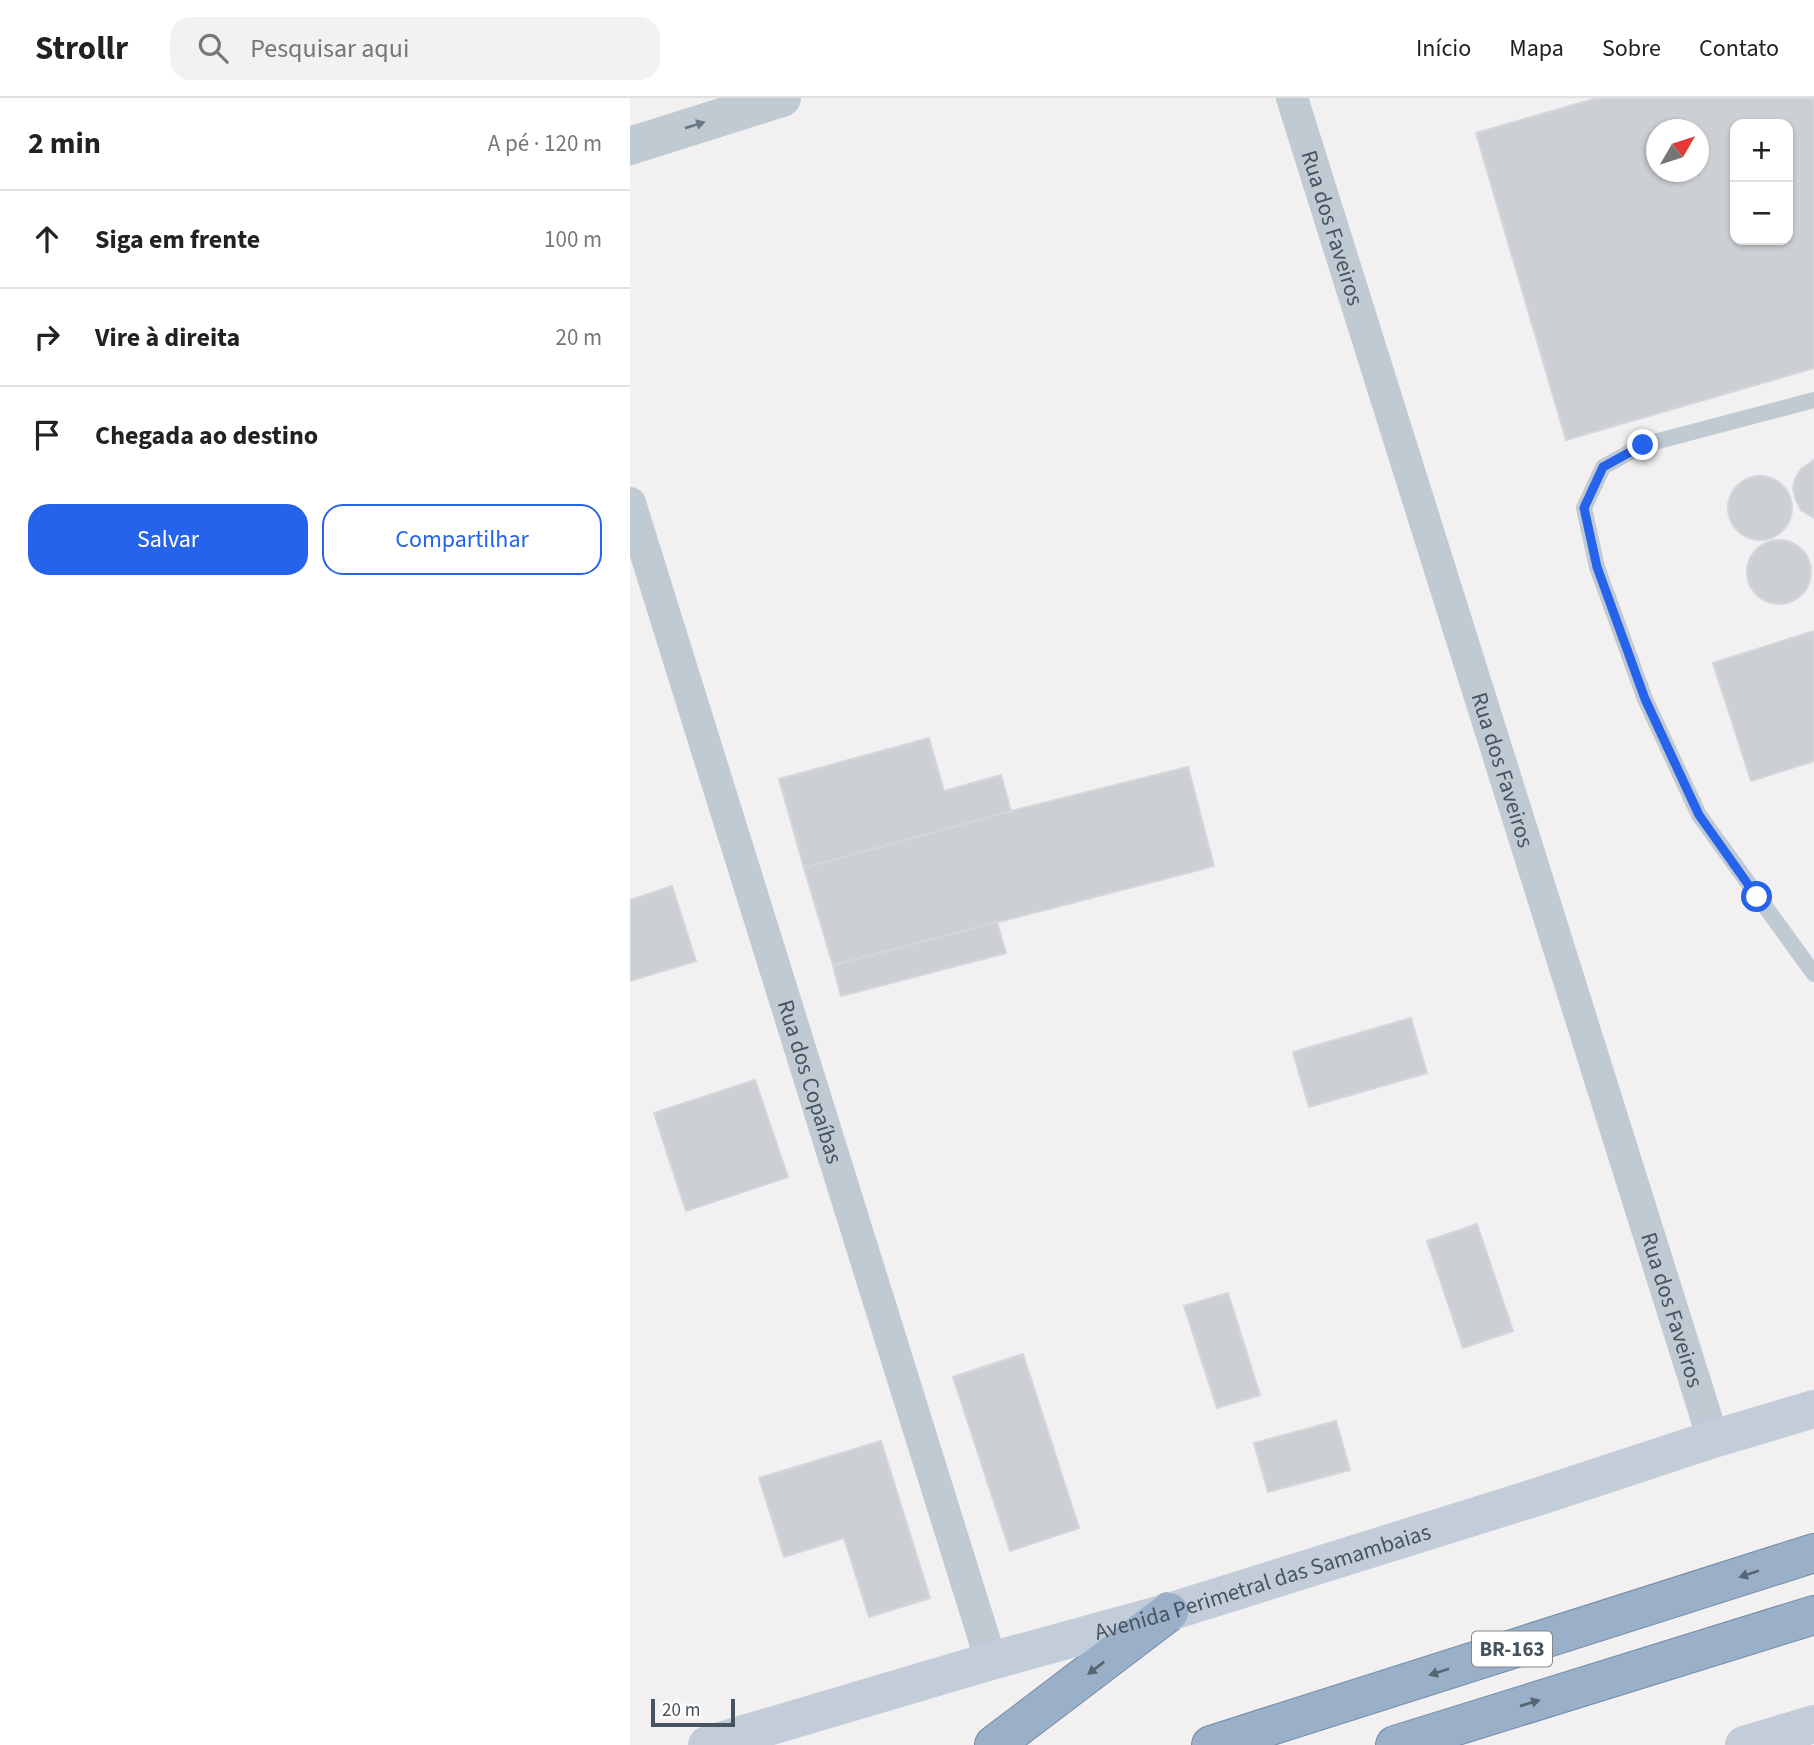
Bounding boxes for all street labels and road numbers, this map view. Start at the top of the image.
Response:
street label: Rua dos Faveiros [1293,146,1373,310]
street label: Rua dos Faveiros [1463,688,1543,851]
street label: Rua dos Copaíbas [769,995,851,1168]
street label: Rua dos Faveiros [1633,1228,1712,1391]
street label: Avenida Perimetral das Samambaias [1091,1515,1435,1648]
road number: BR-163 [1472,1632,1552,1666]

